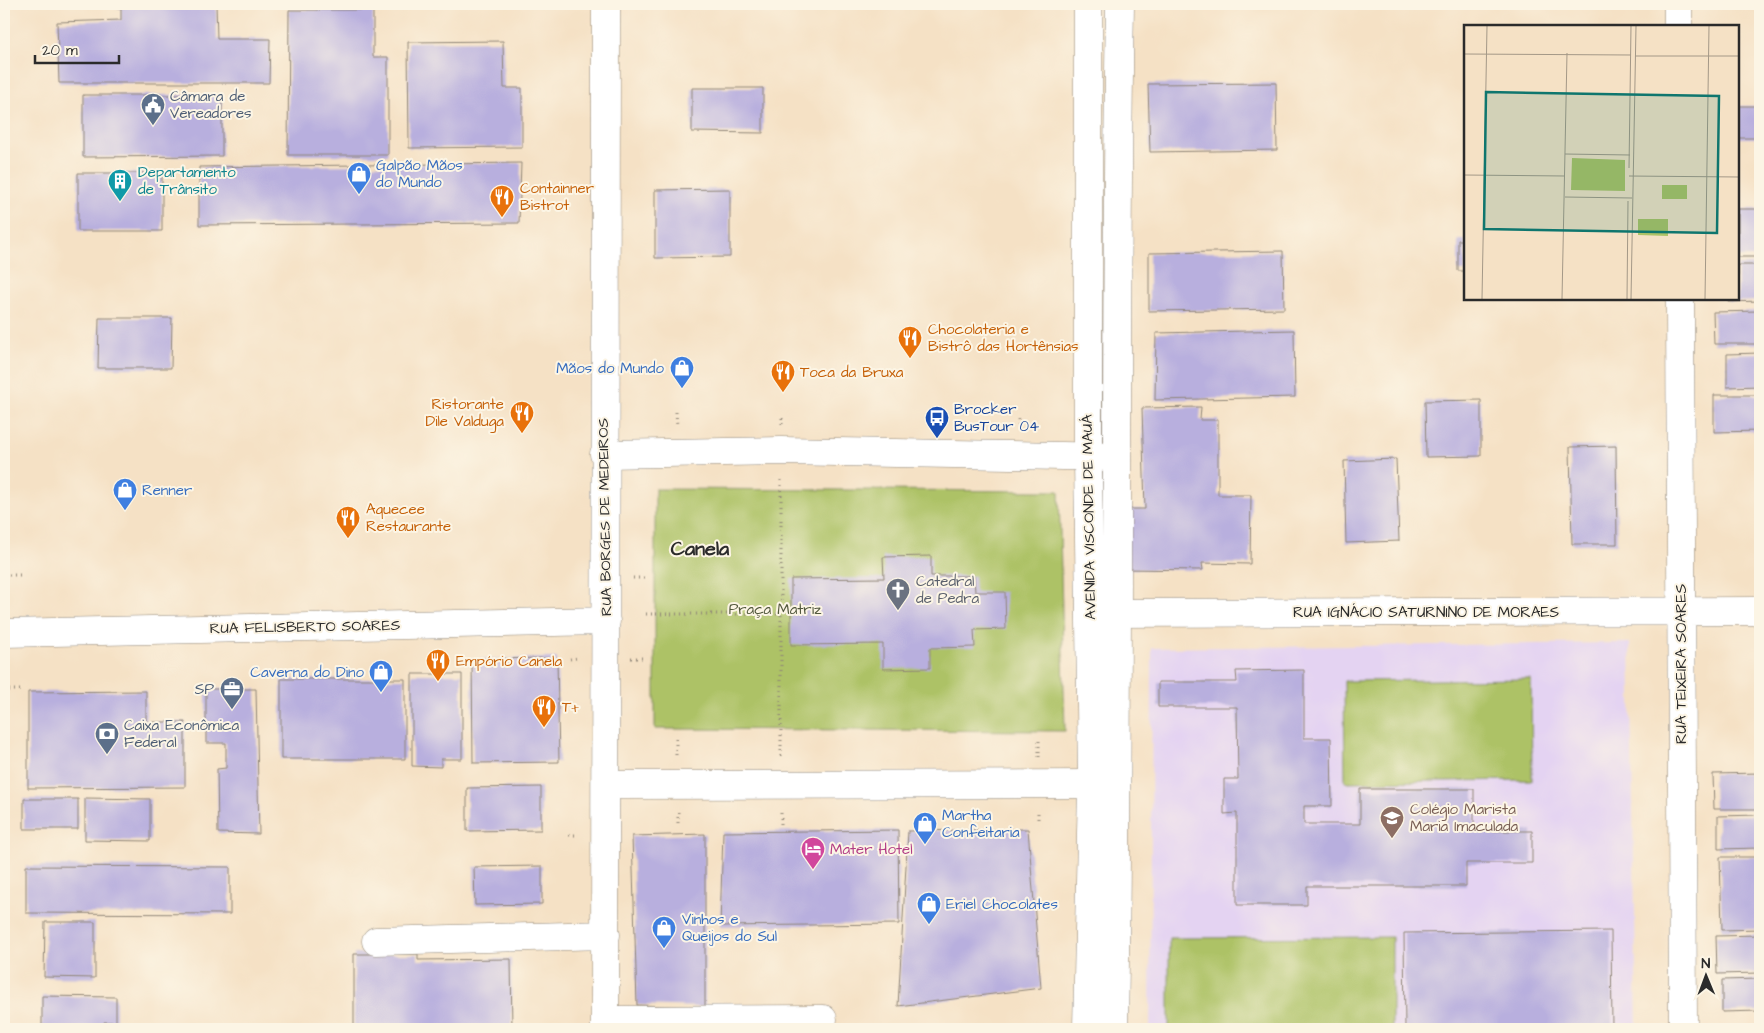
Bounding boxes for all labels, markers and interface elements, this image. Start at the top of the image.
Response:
inset map [1464,25,1739,300]
scale bar [35,32,119,64]
text: 20 m [42,40,78,61]
place label: Câmara de Vereadores [170,86,252,124]
public building icon: Câmara de Vereadores [140,92,166,126]
place label: Galpão Mãos do Mundo [376,155,463,193]
shop icon: Galpão Mãos do Mundo [346,161,372,195]
place label: Departamento de Trânsito [138,162,236,200]
building icon: Departamento de Trânsito [107,168,133,202]
place label: Containner Bistrot [520,178,594,216]
restaurant icon: Containner Bistrot [489,184,515,218]
place label: Chocolateria e Bistrô das Hortênsias [928,319,1079,357]
restaurant icon: Chocolateria e Bistrô das Hortênsias [897,325,923,359]
shop icon: Mãos do Mundo [669,355,695,389]
place label: Mãos do Mundo [556,358,665,379]
restaurant icon: Toca da Bruxa [770,359,796,393]
place label: Toca da Bruxa [800,362,904,383]
place label: Ristorante Dile Valduga [425,394,504,433]
place label: Brocker BusTour 04 [954,399,1039,437]
restaurant icon: Ristorante Dile Valduga [509,400,535,434]
bus stop icon: Brocker BusTour 04 [924,405,950,439]
street label: AVENIDA VISCONDE DE MAUÁ [1077,414,1101,620]
street label: RUA BORGES DE MEDEIROS [593,417,617,616]
shop icon: Renner [112,477,138,511]
place label: Renner [142,480,192,501]
place label: Aquecee Restaurante [366,499,451,537]
restaurant icon: Aquecee Restaurante [335,505,361,539]
district label: Canela [671,535,730,563]
place label: Catedral de Pedra [916,571,979,609]
church icon: Catedral de Pedra [885,577,911,611]
street label: RUA TEIXEIRA SOARES [1671,584,1692,744]
park label: Praça Matriz [729,599,822,620]
street label: RUA IGNÁCIO SATURNINO DE MORAES [1293,602,1559,623]
street label: RUA FELISBERTO SOARES [210,615,401,639]
restaurant icon: Empório Canela [425,648,451,682]
place label: Empório Canela [456,651,563,672]
shop icon: Caverna do Dino [368,659,394,693]
place label: Caverna do Dino [250,662,365,683]
office icon: SP [219,676,245,710]
place label: SP [195,679,214,700]
restaurant icon: T+ [531,694,557,728]
place label: T+ [562,697,579,718]
place label: Caixa Econômica Federal [124,715,239,753]
bank icon: Caixa Econômica Federal [94,721,120,755]
place label: Colégio Marista Maria Imaculada [1410,799,1519,837]
place label: Martha Confeitaria [942,805,1020,843]
school or university icon: Colégio Marista Maria Imaculada [1379,805,1405,839]
shop icon: Martha Confeitaria [912,811,938,845]
hotel icon: Mater Hotel [800,836,826,870]
place label: Mater Hotel [830,839,913,860]
shop icon: Eriel Chocolates [916,891,942,925]
place label: Eriel Chocolates [946,894,1058,915]
place label: Vinhos e Queijos do Sul [682,909,777,947]
shop icon: Vinhos e Queijos do Sul [651,915,677,949]
north arrow [1682,950,1732,1000]
text: N [1701,954,1711,974]

